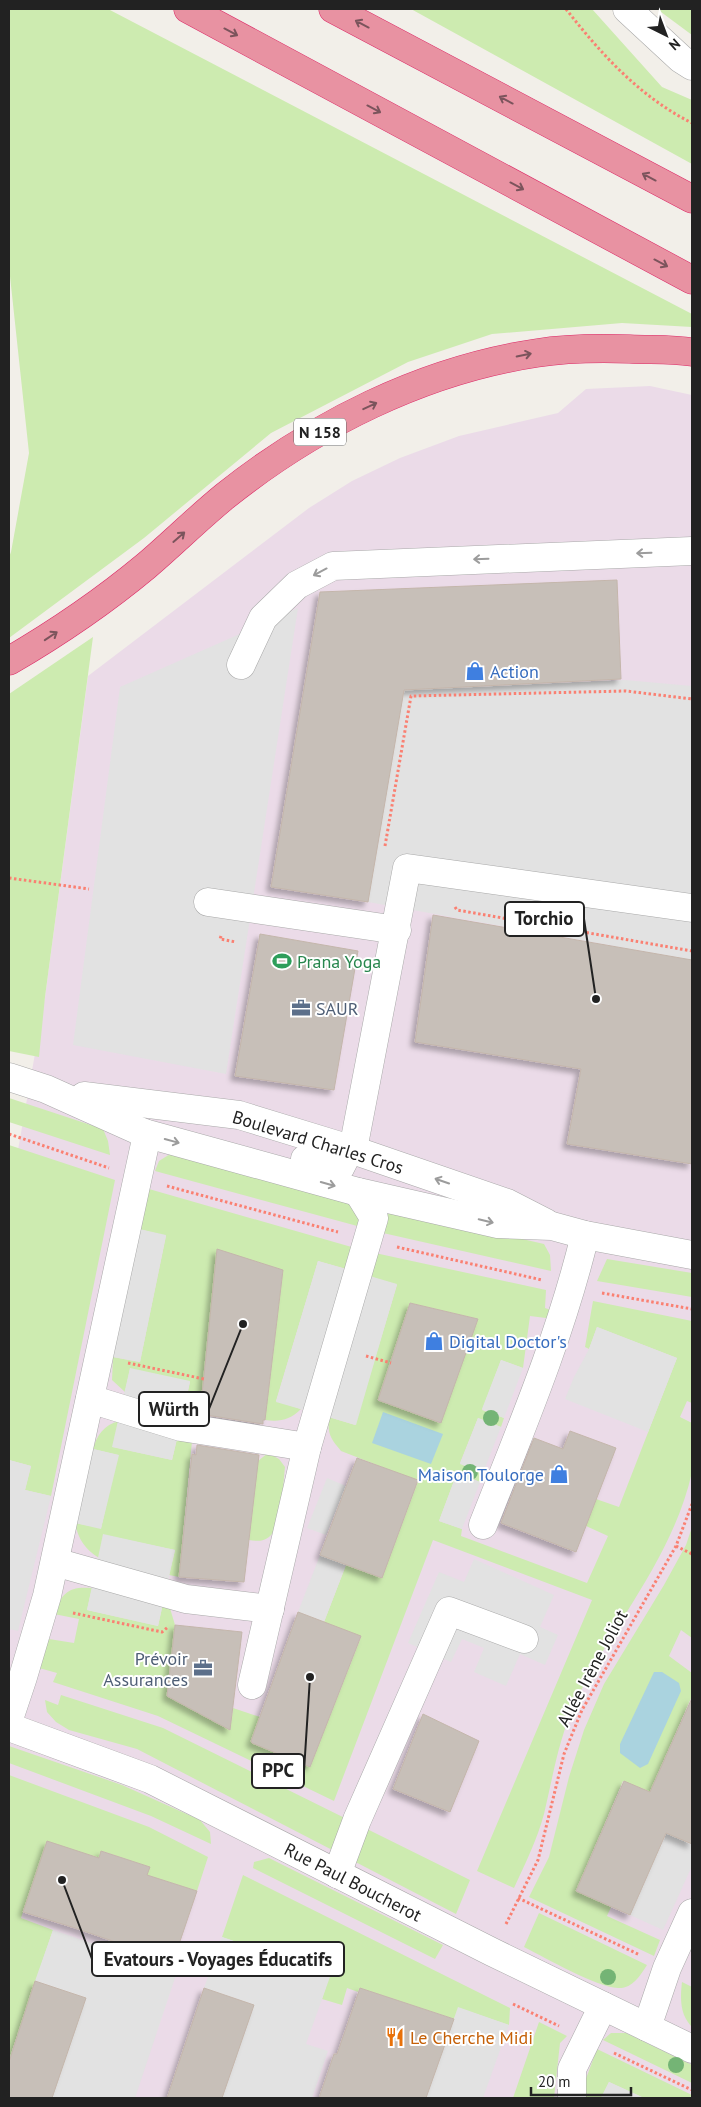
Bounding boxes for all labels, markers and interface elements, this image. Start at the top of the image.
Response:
north arrow [641,10,691,60]
one-way arrow [355,19,370,28]
one-way arrow [224,27,239,37]
text: N [665,35,684,54]
one-way arrow [499,95,513,105]
one-way arrow [367,104,382,114]
one-way arrow [642,171,657,181]
one-way arrow [510,181,525,191]
one-way arrow [653,258,668,268]
one-way arrow [515,350,531,360]
one-way arrow [362,400,377,410]
road number: N 158 [294,418,346,446]
one-way arrow [173,531,186,542]
one-way arrow [636,548,652,557]
one-way arrow [473,555,489,564]
one-way arrow [313,567,328,577]
one-way arrow [43,631,57,641]
shop icon: Action [464,660,486,682]
place label: Action [490,660,539,683]
callout: Torchio [505,902,584,936]
text: Torchio [514,906,574,930]
sports icon: Prana Yoga [271,950,293,972]
place label: Prana Yoga [297,950,381,973]
office icon: SAUR [290,997,312,1019]
place label: SAUR [316,997,359,1020]
street label: Boulevard Charles Cros [230,1105,406,1179]
one-way arrow [163,1136,179,1146]
one-way arrow [435,1176,451,1185]
one-way arrow [320,1180,336,1189]
one-way arrow [478,1217,494,1227]
shop icon: Digital Doctor's [423,1330,445,1352]
place label: Digital Doctor's [449,1330,567,1353]
callout: Würth [139,1392,209,1426]
text: Würth [149,1397,199,1421]
place label: Maison Toulorge [418,1463,544,1486]
shop icon: Maison Toulorge [548,1463,570,1485]
street label: Allée Irène Joliot [552,1606,632,1730]
place label: Prévoir Assurances [103,1647,188,1691]
office icon: Prévoir Assurances [192,1657,214,1679]
callout: PPC [252,1754,304,1788]
text: PPC [262,1758,294,1782]
street label: Rue Paul Boucherot [280,1837,426,1927]
callout: Evatours - Voyages Éducatifs [92,1942,344,1976]
text: Evatours - Voyages Éducatifs [104,1947,332,1971]
restaurant icon: Le Cherche Midi [384,2026,406,2048]
place label: Le Cherche Midi [410,2026,533,2049]
scale bar [531,2064,631,2096]
text: 20 m [538,2072,571,2091]

